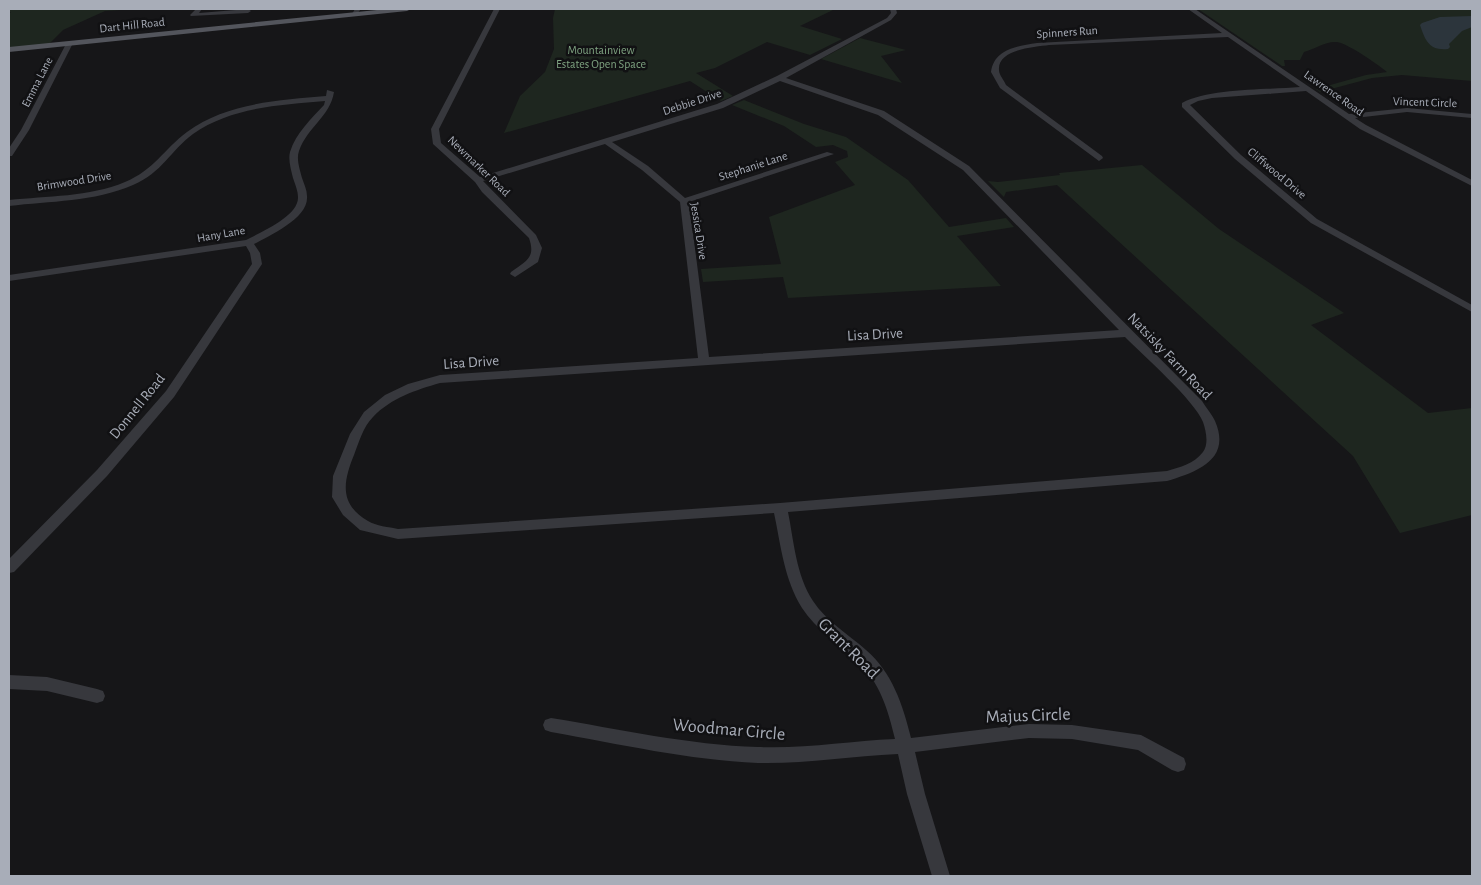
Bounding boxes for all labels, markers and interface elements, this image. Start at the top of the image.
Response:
street label: Dart Hill Road [99,16,165,34]
street label: Spinners Run [1036,24,1098,40]
park label: Mountainview Estates Open Space [556,44,646,70]
street label: Emma Lane [19,55,55,109]
street label: Lawrence Road [1302,68,1366,118]
street label: Debbie Drive [661,87,723,117]
street label: Vincent Circle [1393,95,1457,109]
street label: Newmarker Road [446,134,512,198]
street label: Cliffwood Drive [1245,145,1309,201]
street label: Stephanie Lane [717,149,789,183]
street label: Brimwood Drive [36,169,112,193]
street label: Jessica Drive [689,202,709,260]
street label: Hany Lane [196,224,246,245]
street label: Natsisky Farm Road [1125,310,1215,403]
street label: Lisa Drive [847,326,903,343]
street label: Lisa Drive [443,353,500,372]
street label: Donnell Road [107,371,168,442]
street label: Grant Road [814,615,882,683]
street label: Majus Circle [985,706,1071,726]
street label: Woodmar Circle [672,716,786,744]

